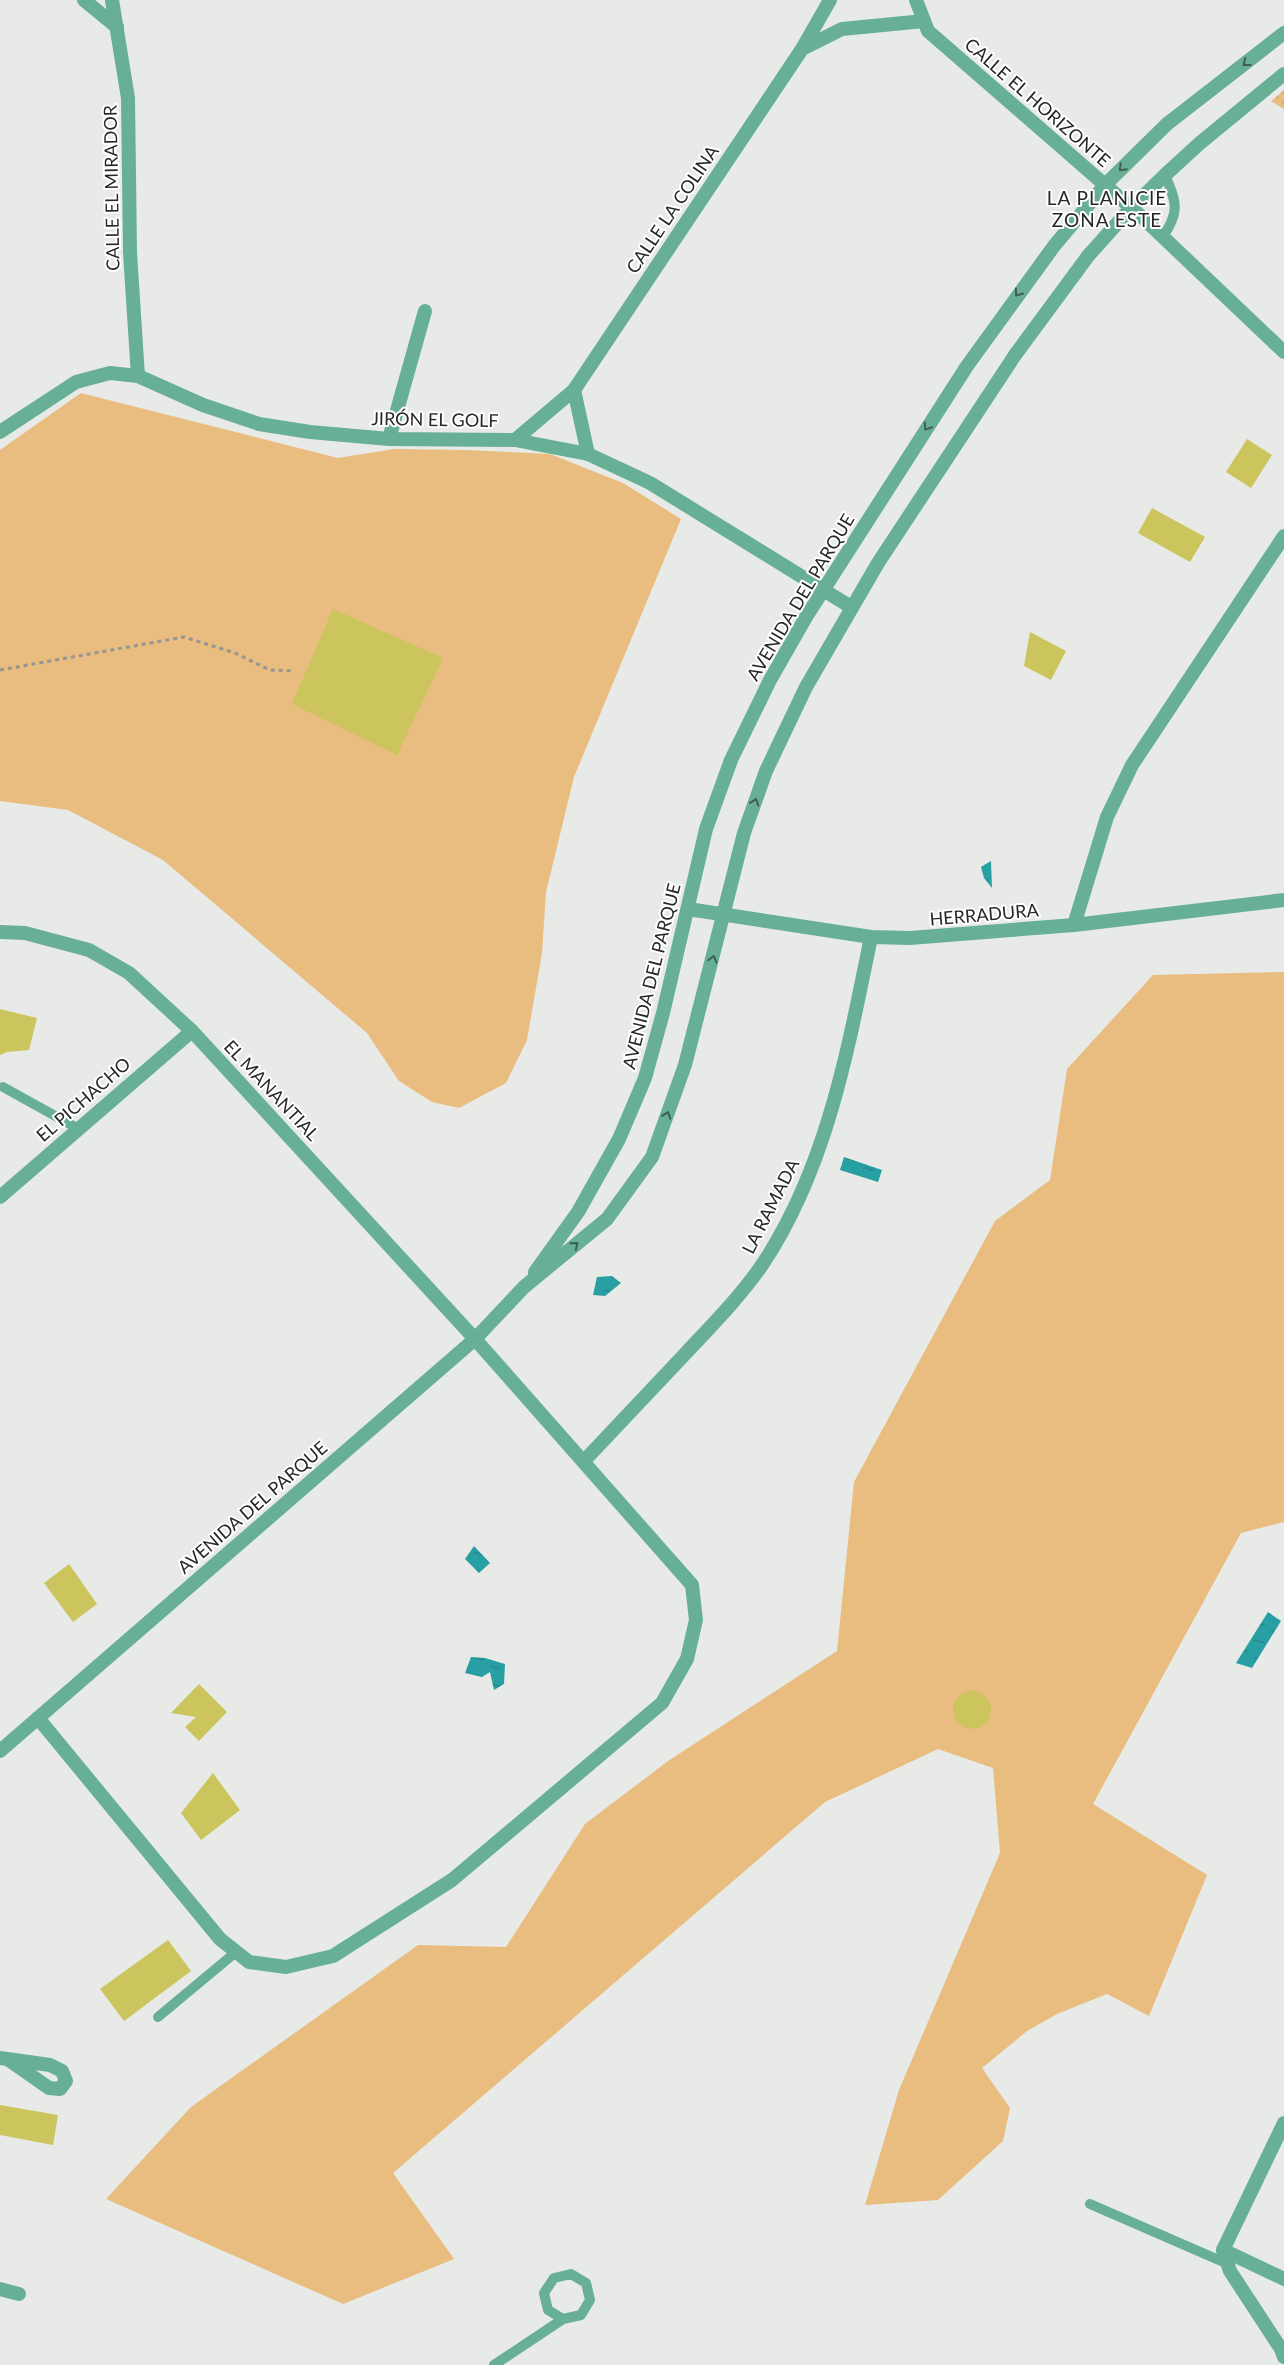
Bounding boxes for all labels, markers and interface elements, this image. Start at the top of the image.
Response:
street label: CALLE EL HORIZONTE [961,33,1115,171]
one-way arrow [1242,57,1251,66]
street label: CALLE EL MIRADOR [99,104,123,271]
street label: CALLE LA COLINA [621,140,723,277]
one-way arrow [1119,163,1128,172]
district label: LA PLANICIE ZONA ESTE [1047,186,1167,231]
one-way arrow [1016,287,1024,296]
street label: JIRÓN EL GOLF [371,407,499,431]
one-way arrow [924,421,933,431]
street label: AVENIDA DEL PARQUE [741,510,859,684]
one-way arrow [749,798,759,807]
street label: AVENIDA DEL PARQUE [617,881,685,1071]
street label: HERRADURA [929,898,1040,930]
one-way arrow [707,955,717,963]
street label: EL MANANTIAL [220,1035,324,1145]
street label: EL PICHACHO [31,1052,135,1146]
one-way arrow [661,1111,671,1119]
street label: LA RAMADA [737,1154,804,1257]
one-way arrow [570,1241,579,1250]
street label: AVENIDA DEL PARQUE [173,1436,331,1578]

